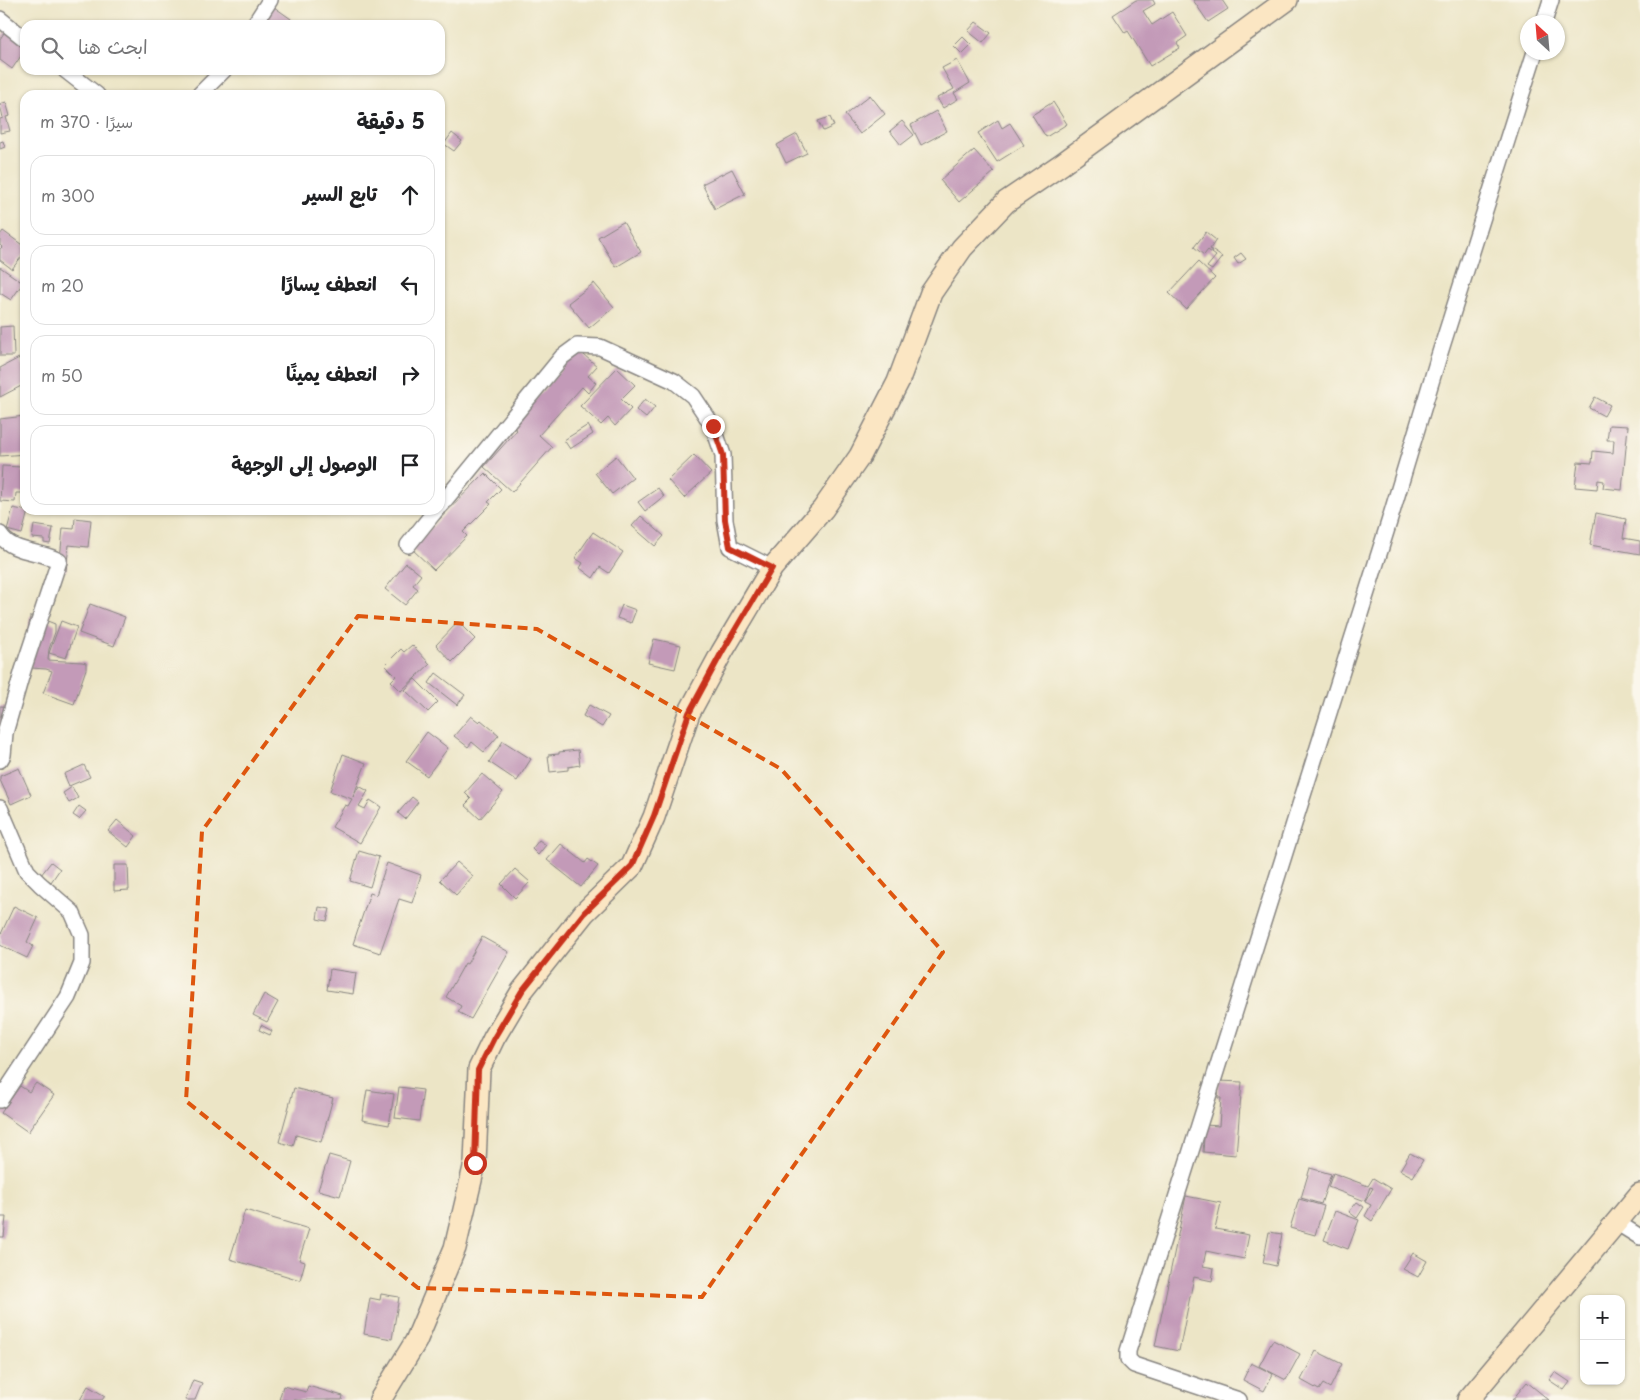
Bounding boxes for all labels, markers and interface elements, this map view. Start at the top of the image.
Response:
north arrow [1520,15,1565,60]
search box [20,20,445,75]
text: ابحث هنا [78,32,148,60]
icon: search [38,34,66,62]
text: 5 دقيقة [356,104,425,136]
text: سيرًا · 370 m [40,109,133,133]
text: تابع السير [303,179,377,207]
icon: ahead [396,181,424,209]
text: 300 m [41,183,95,207]
text: انعطف يسارًا [281,269,377,297]
icon: left [396,271,424,299]
text: 20 m [41,273,84,297]
text: انعطف يمينًا [286,359,377,387]
icon: right [396,361,424,389]
text: 50 m [41,363,83,387]
route end [702,415,725,438]
text: الوصول إلى الوجهة [231,449,377,477]
icon: arrive [396,451,424,479]
route start [464,1152,487,1175]
map controls [1580,1295,1625,1385]
button: + [1580,1295,1625,1340]
button: − [1580,1340,1625,1385]

